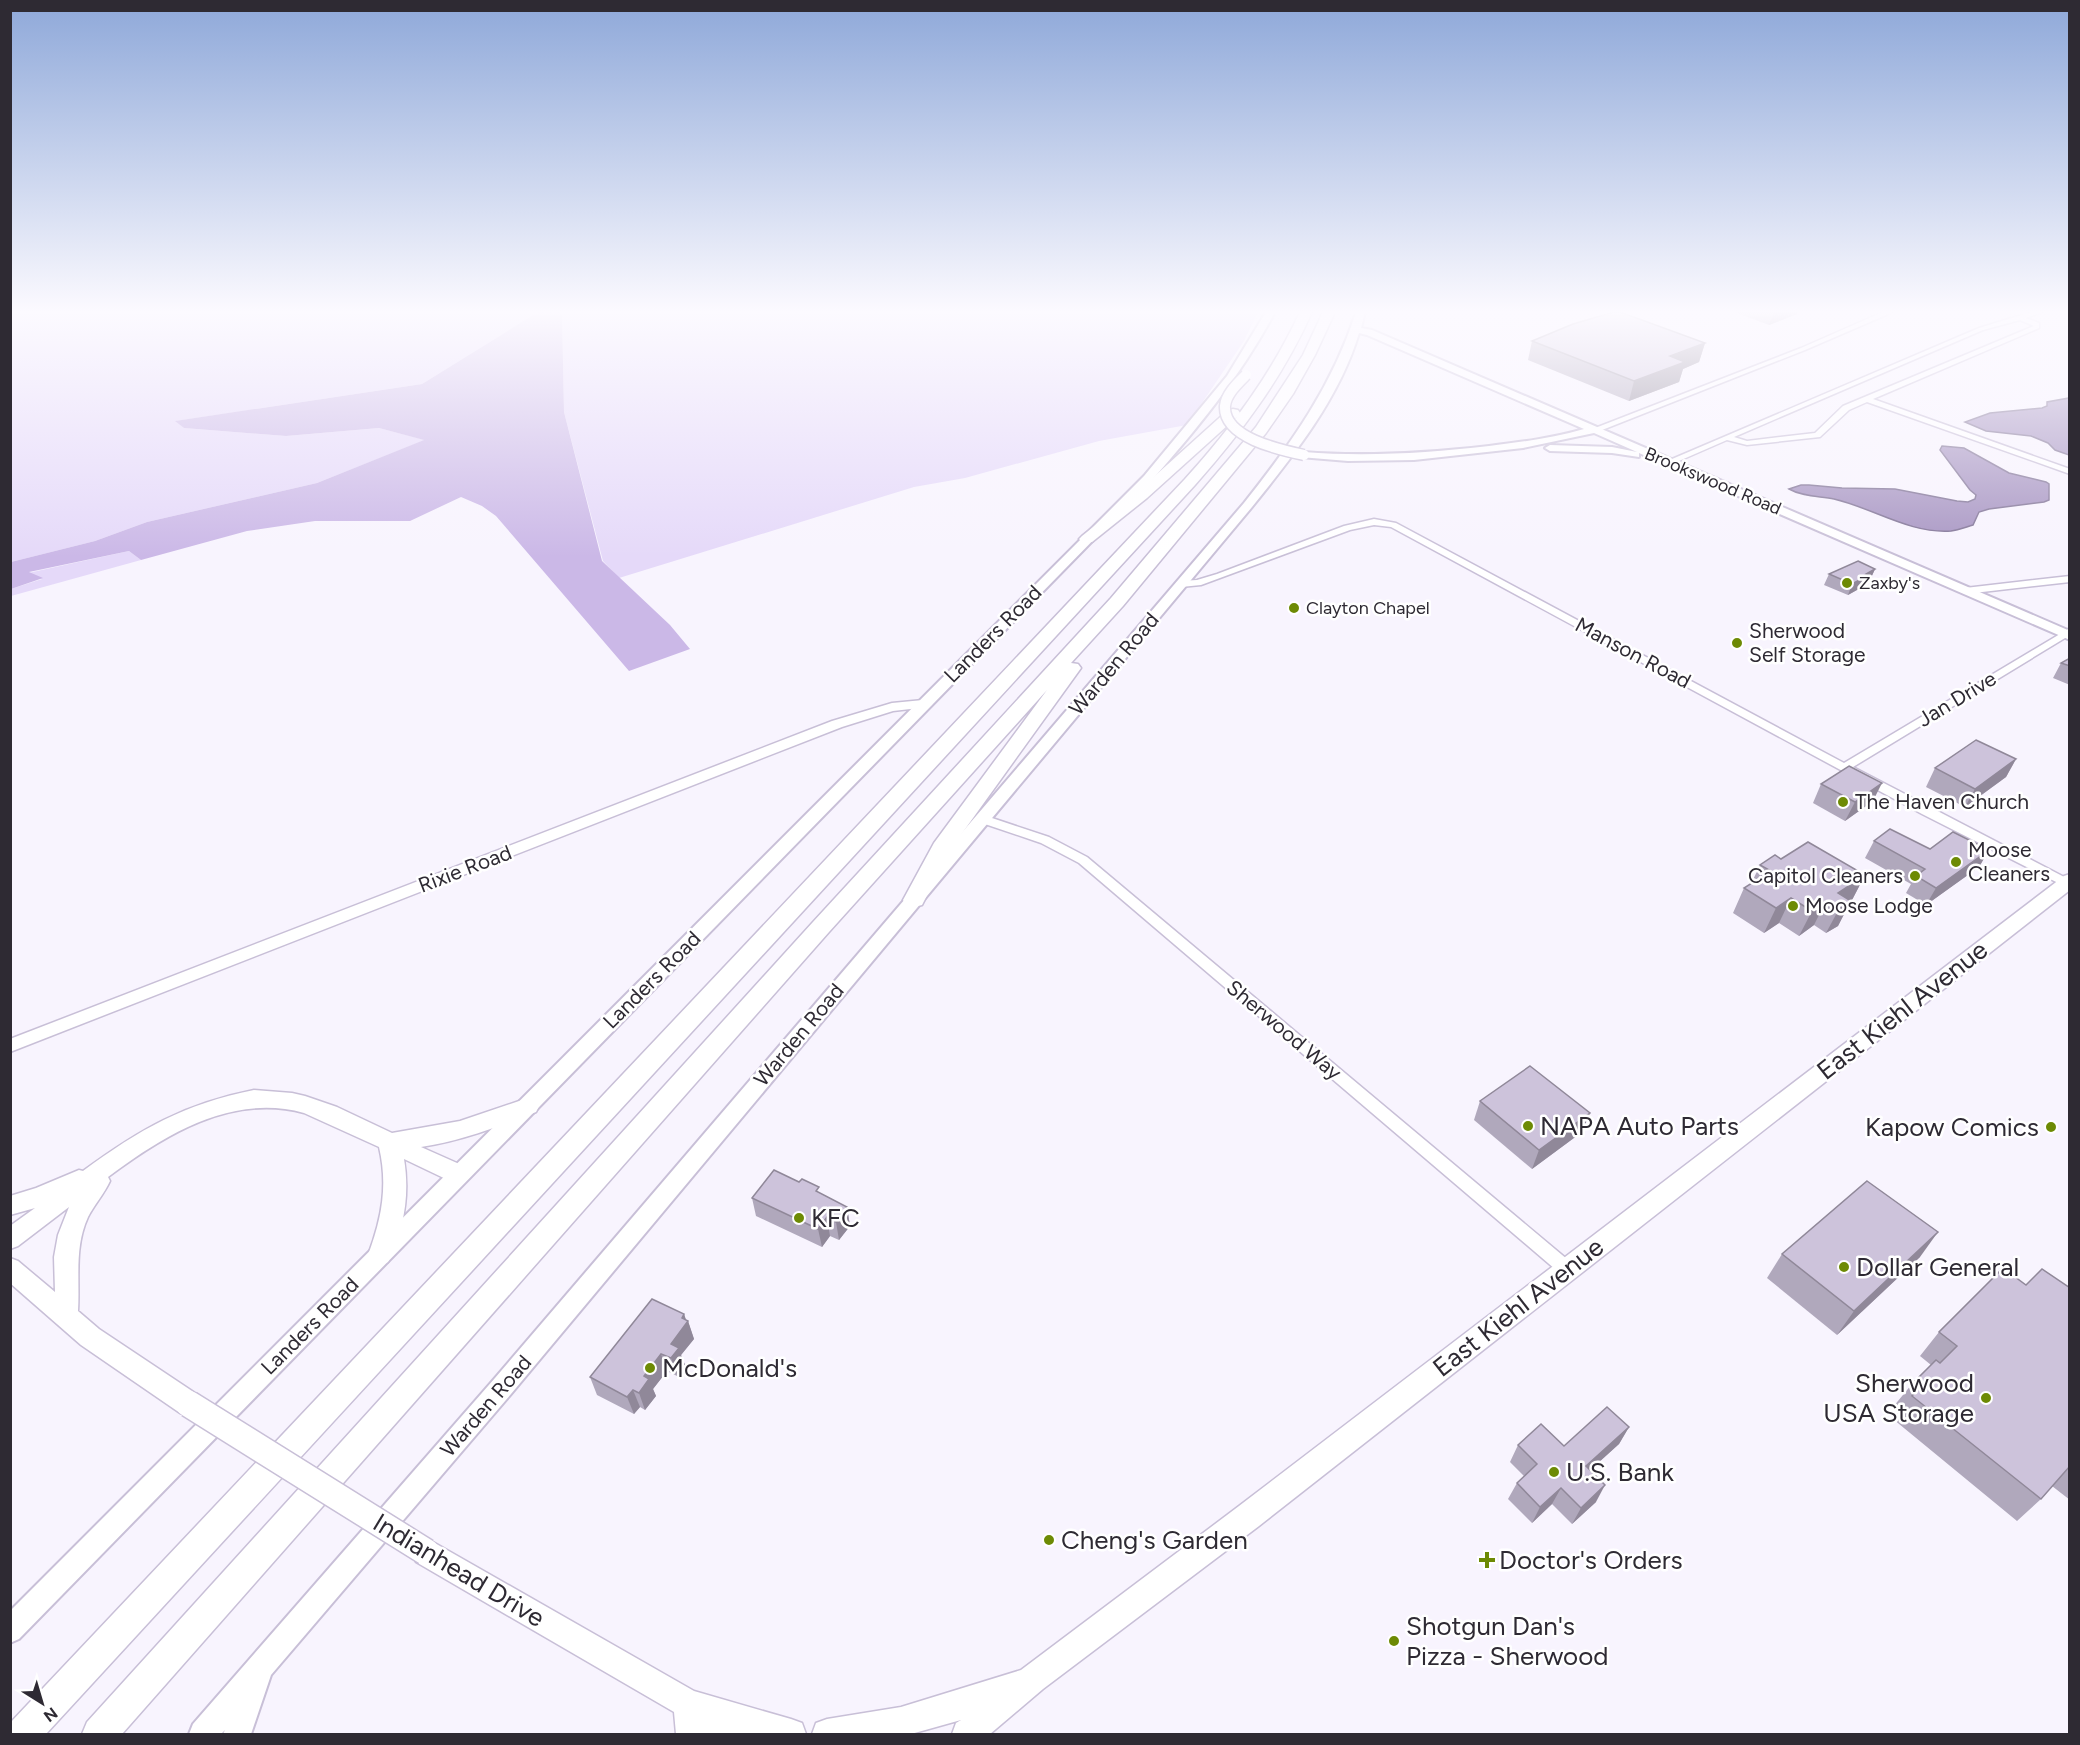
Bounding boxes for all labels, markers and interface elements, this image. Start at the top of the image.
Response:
street label: Brookswood Road [1641,442,1785,520]
place label: Zaxby's [1859,572,1920,594]
marker: Zaxby's [1840,576,1854,590]
street label: Landers Road [939,580,1047,688]
place label: Clayton Chapel [1306,597,1430,619]
marker: Clayton Chapel [1287,601,1301,615]
street label: Warden Road [1064,607,1164,720]
street label: Manson Road [1571,612,1695,694]
place label: Sherwood Self Storage [1749,618,1865,667]
marker: Sherwood Self Storage [1730,636,1744,650]
street label: Jan Drive [1913,665,2000,732]
place label: The Haven Church [1855,789,2029,814]
marker: The Haven Church [1836,795,1850,809]
place label: Moose Cleaners [1968,837,2050,886]
street label: Rixie Road [415,839,515,898]
marker: Moose Cleaners [1949,855,1963,869]
place label: Capitol Cleaners [1748,863,1903,888]
marker: Capitol Cleaners [1908,869,1922,883]
place label: Moose Lodge [1805,893,1933,918]
marker: Moose Lodge [1786,899,1800,913]
street label: Landers Road [598,926,706,1034]
street label: East Kiehl Avenue [1810,933,1994,1087]
street label: Sherwood Way [1222,974,1347,1085]
street label: Warden Road [749,978,849,1091]
place label: NAPA Auto Parts [1540,1110,1739,1142]
place label: Kapow Comics [1865,1111,2039,1143]
marker: NAPA Auto Parts [1521,1119,1535,1133]
marker: Kapow Comics [2044,1120,2058,1134]
place label: KFC [811,1202,860,1234]
marker: KFC [792,1211,806,1225]
street label: East Kiehl Avenue [1426,1230,1610,1384]
place label: Dollar General [1856,1251,2019,1283]
marker: Dollar General [1837,1260,1851,1274]
street label: Landers Road [256,1272,364,1380]
street label: Warden Road [435,1350,536,1461]
place label: McDonald's [662,1352,797,1384]
marker: McDonald's [643,1361,657,1375]
place label: Sherwood USA Storage [1823,1367,1974,1429]
marker: Sherwood USA Storage [1979,1391,1993,1405]
place label: U.S. Bank [1566,1456,1674,1488]
marker: U.S. Bank [1547,1465,1561,1479]
street label: Indianhead Drive [367,1506,551,1634]
place label: Cheng's Garden [1061,1524,1248,1556]
marker: Cheng's Garden [1042,1533,1056,1547]
place label: Doctor's Orders [1499,1544,1683,1576]
marker: Doctor's Orders [1480,1553,1494,1567]
place label: Shotgun Dan's Pizza - Sherwood [1406,1610,1609,1672]
marker: Shotgun Dan's Pizza - Sherwood [1387,1634,1401,1648]
north arrow [12,1673,72,1733]
text: N [40,1703,61,1726]

